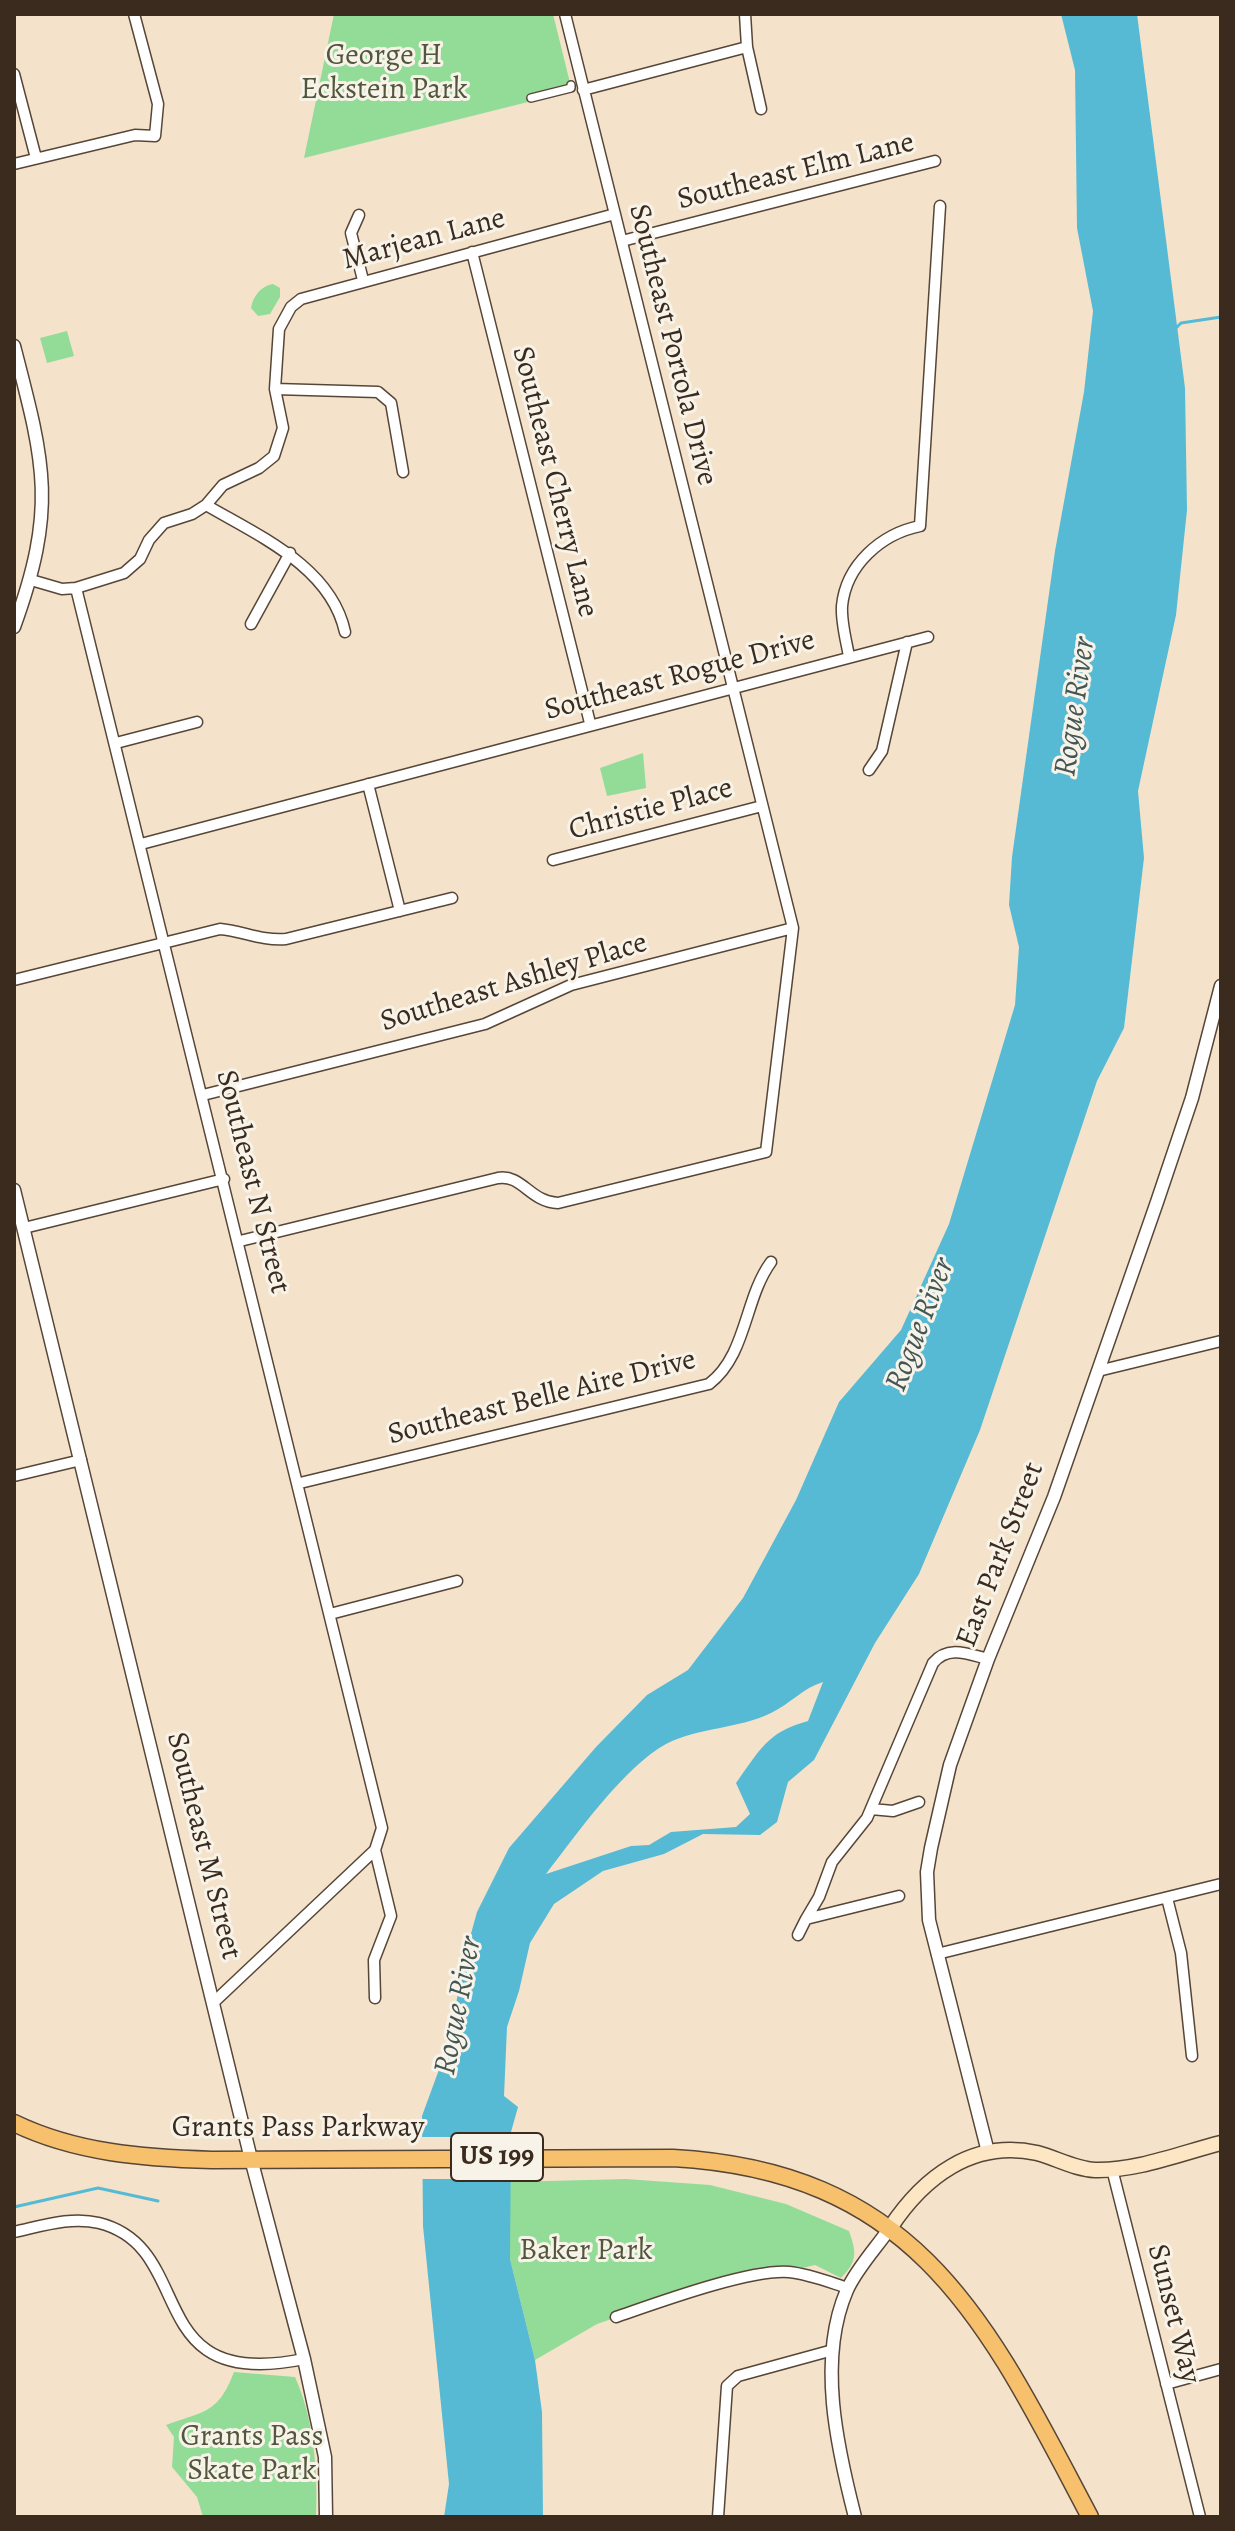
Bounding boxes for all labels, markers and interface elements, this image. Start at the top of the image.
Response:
park label: George H Eckstein Park [300,39,468,110]
street label: Southeast Elm Lane [674,125,918,219]
street label: Marjean Lane [339,201,509,279]
street label: Southeast Portola Drive [620,201,724,489]
street label: Southeast Cherry Lane [503,343,605,621]
street label: Southeast Rogue Drive [541,623,819,729]
water label: Rogue River [1047,635,1105,779]
street label: Christie Place [565,771,737,849]
street label: Southeast Ashley Place [376,925,652,1041]
street label: Southeast N Street [207,1067,297,1297]
water label: Rogue River [878,1253,964,1397]
street label: Southeast Belle Aire Drive [384,1342,700,1454]
street label: East Park Street [949,1458,1053,1652]
street label: Southeast M Street [157,1729,249,1963]
water label: Rogue River [427,1934,491,2078]
street label: Grants Pass Parkway [172,2111,424,2147]
road number: US 199 [451,2133,543,2181]
park label: Baker Park [519,2234,653,2270]
street label: Sunset Way [1138,2241,1208,2387]
park label: Grants Pass Skate Park [181,2420,323,2490]

